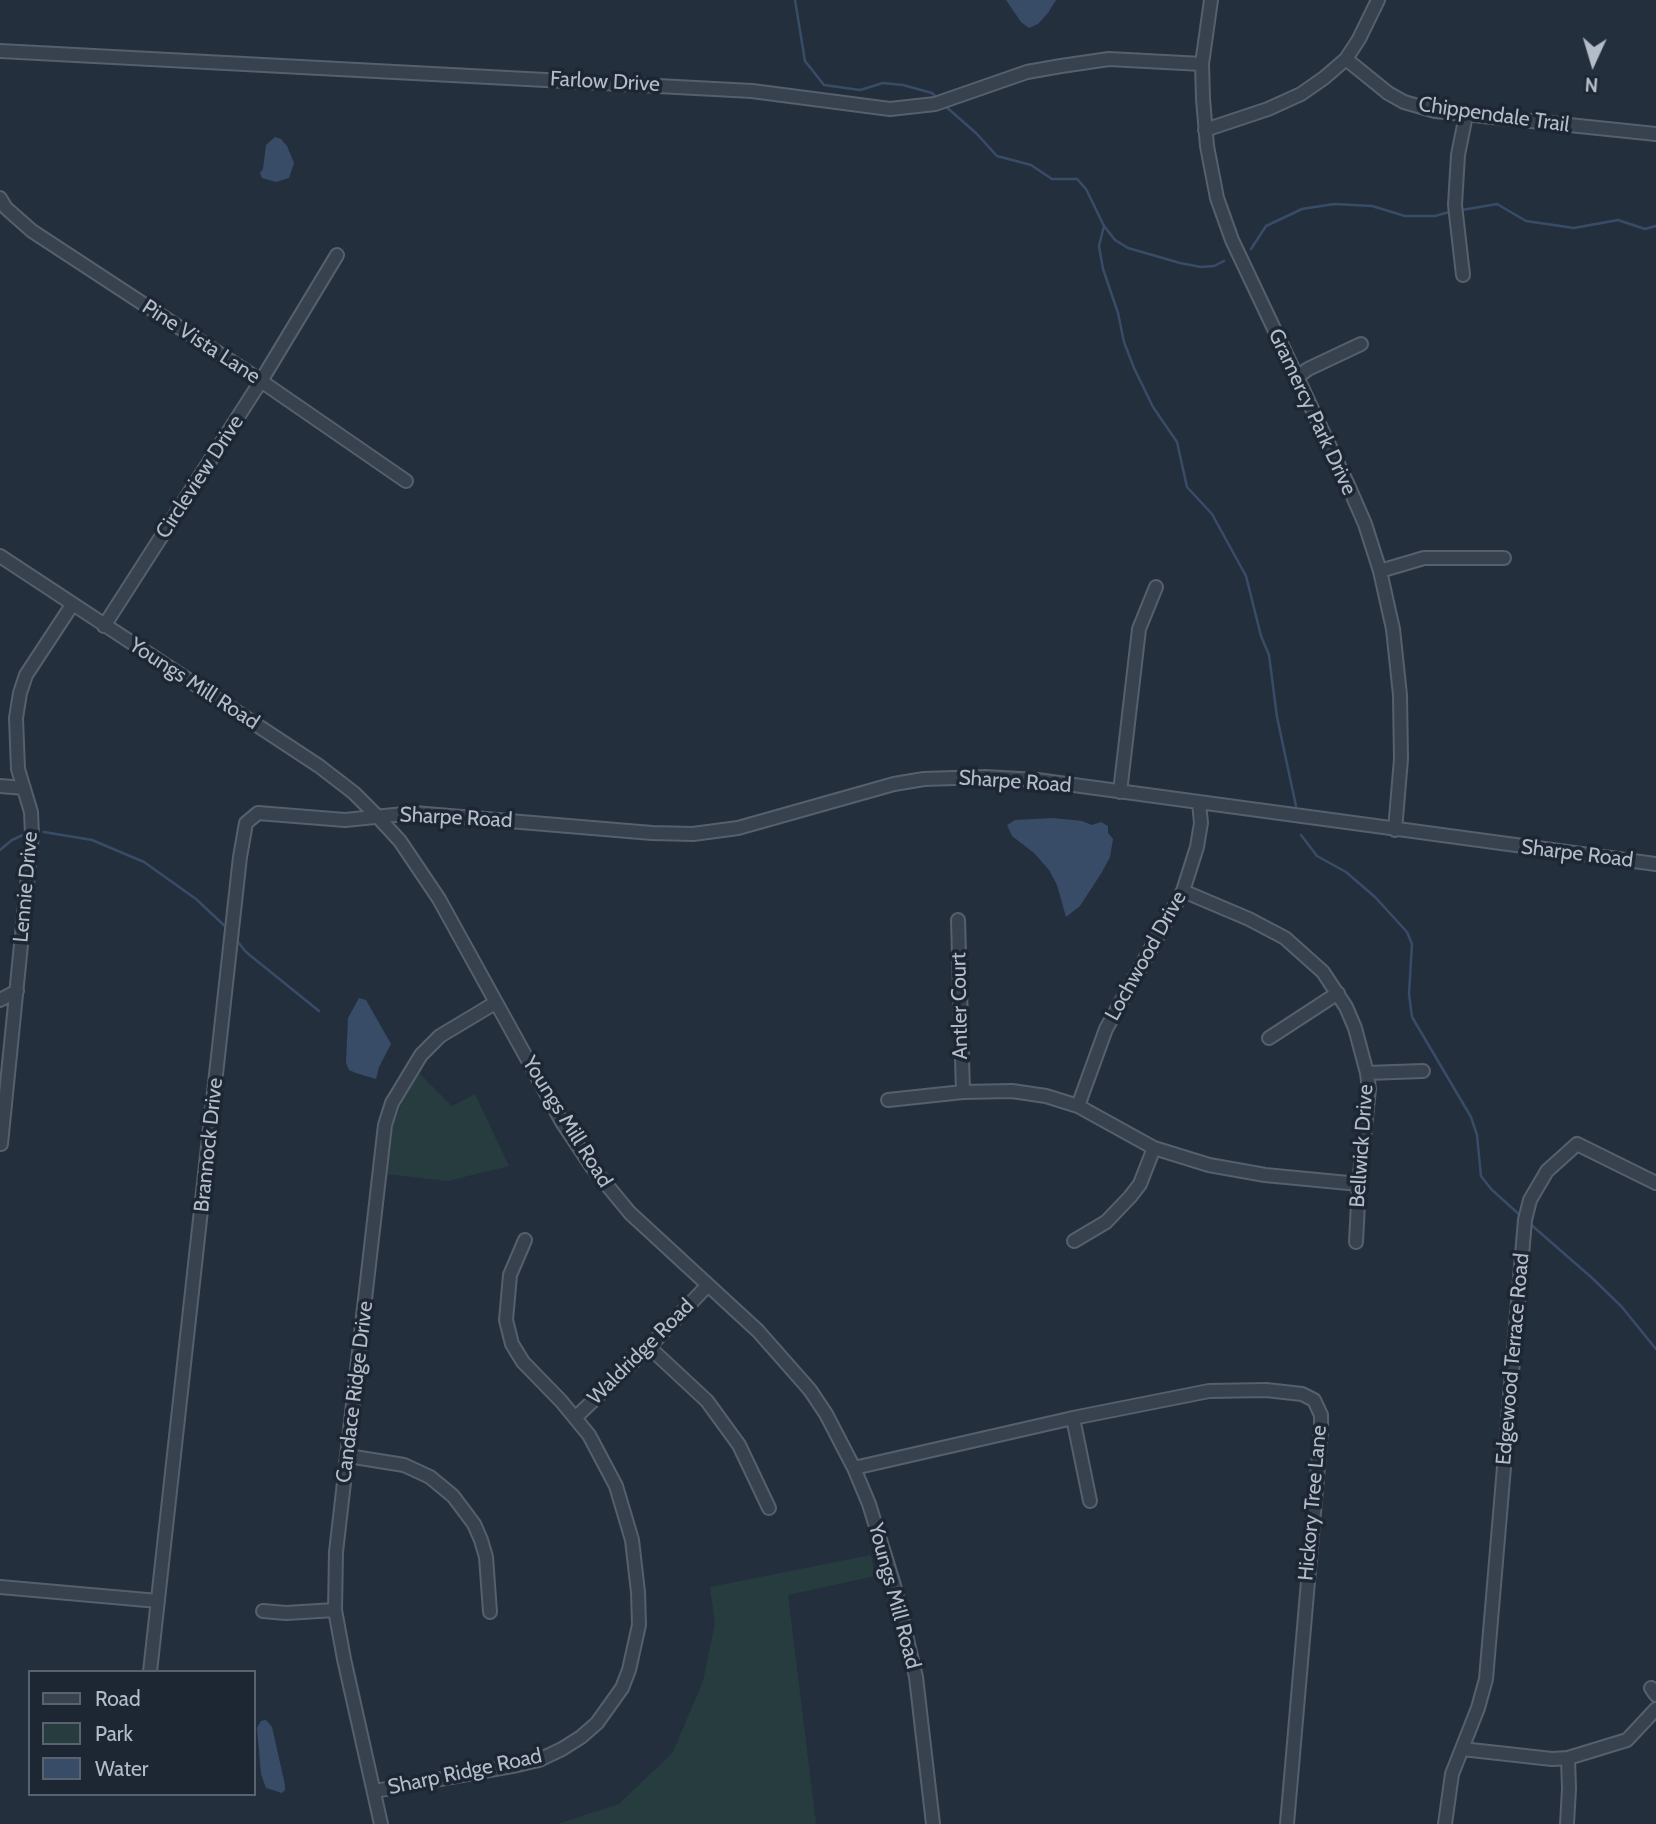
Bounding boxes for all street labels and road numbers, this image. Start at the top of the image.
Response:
street label: Farlow Drive [549,67,661,97]
street label: Chippendale Trail [1417,92,1571,138]
street label: Pine Vista Lane [137,295,265,389]
street label: Gramercy Park Drive [1262,325,1362,499]
street label: Circleview Drive [151,411,249,543]
street label: Youngs Mill Road [124,633,264,735]
street label: Sharpe Road [958,765,1072,799]
street label: Sharpe Road [399,802,513,834]
street label: Lennie Drive [9,830,43,944]
street label: Sharpe Road [1519,835,1635,873]
street label: Lochwood Drive [1100,887,1192,1025]
street label: Antler Court [946,952,974,1060]
street label: Youngs Mill Road [517,1052,617,1192]
street label: Brannock Drive [189,1077,229,1213]
street label: Bellwick Drive [1345,1084,1379,1208]
street label: Edgewood Terrace Road [1491,1252,1535,1466]
street label: Waldridge Road [583,1294,699,1410]
street label: Candace Ridge Drive [331,1300,379,1484]
street label: Hickory Tree Lane [1294,1424,1332,1582]
street label: Youngs Mill Road [862,1520,926,1672]
street label: Sharp Ridge Road [386,1743,544,1801]

